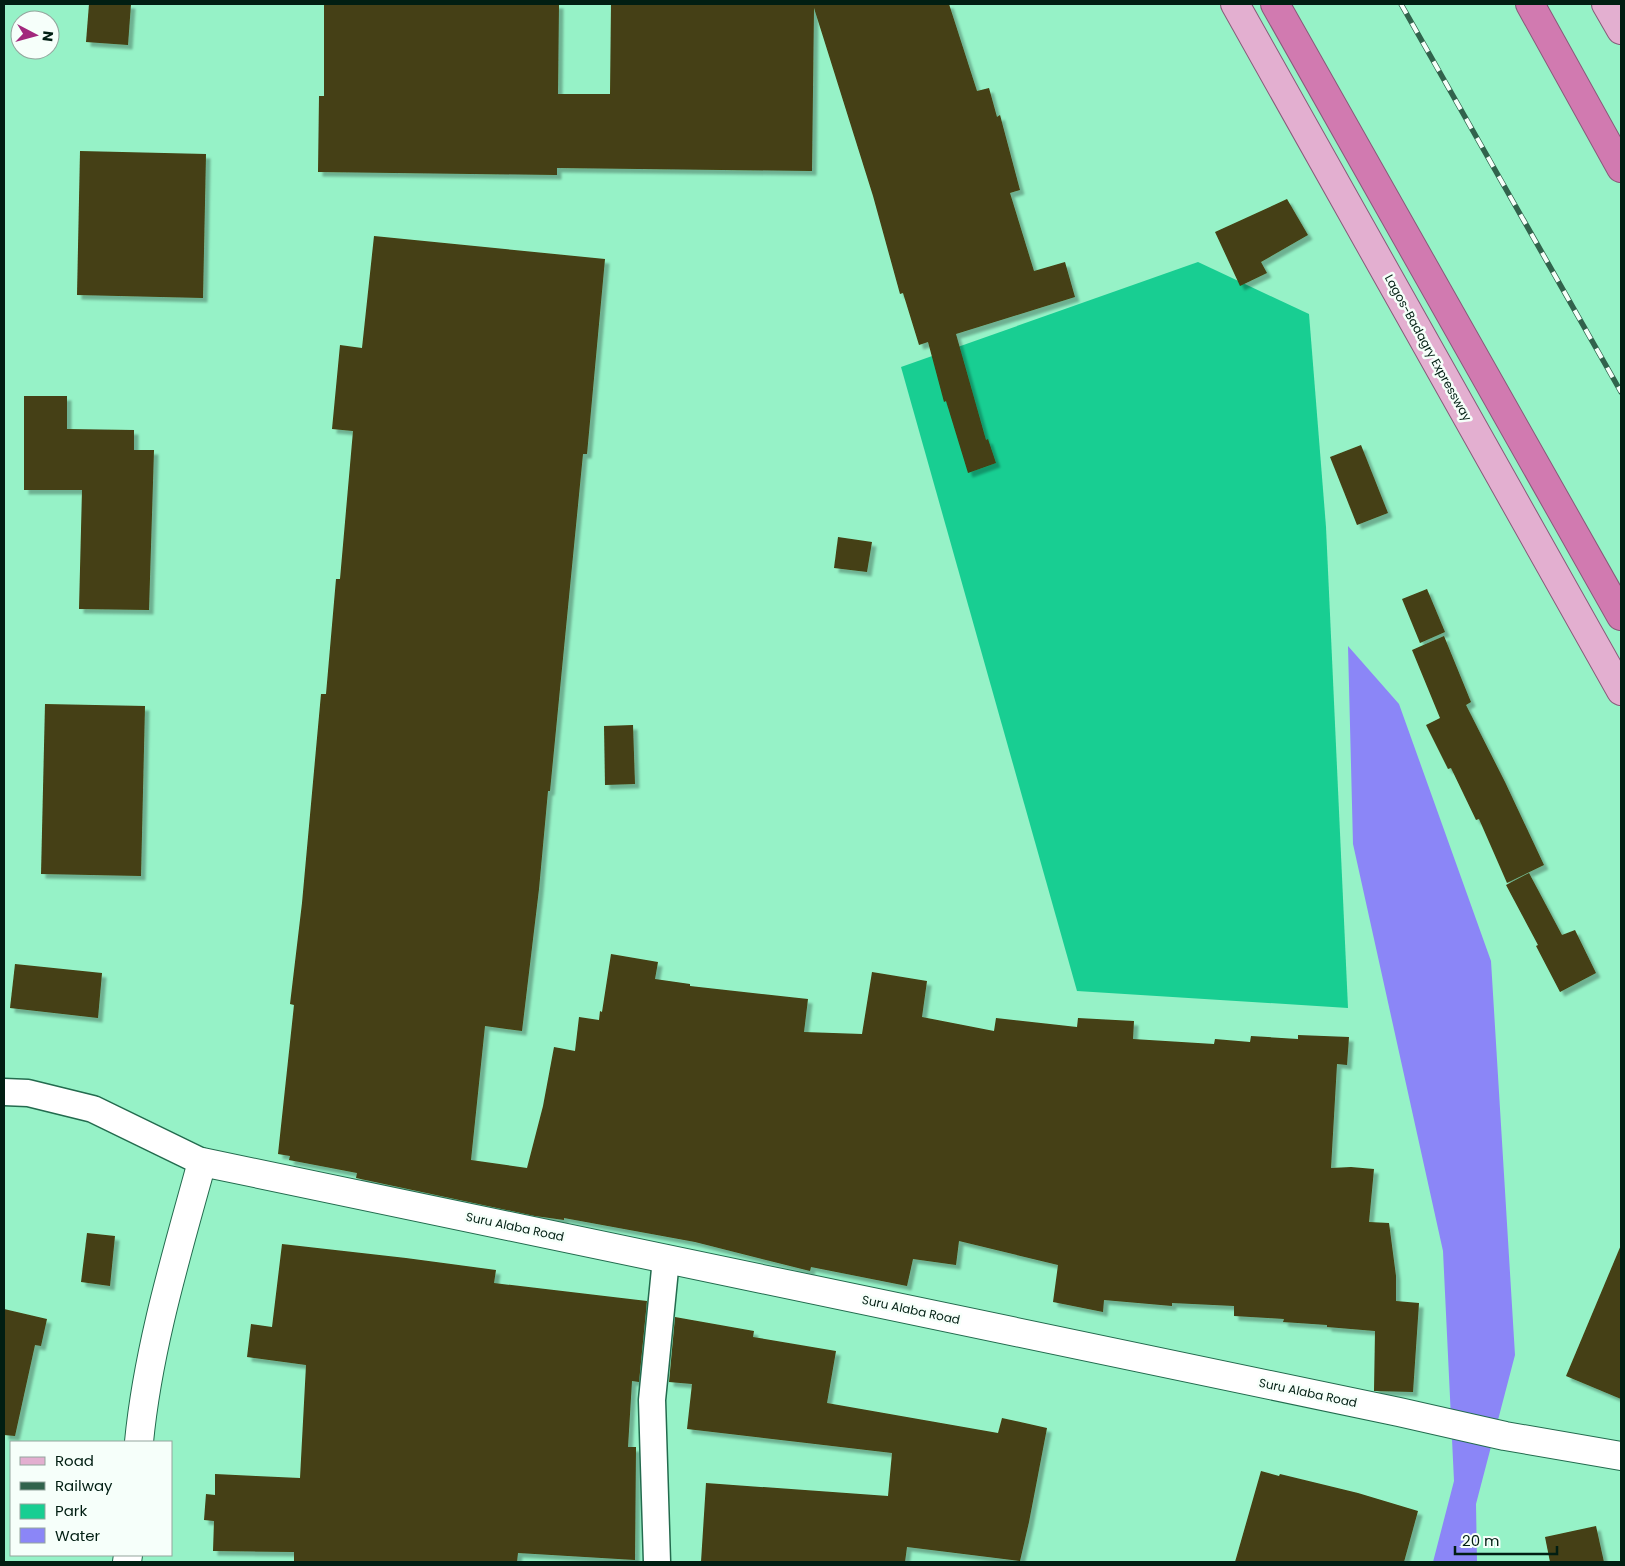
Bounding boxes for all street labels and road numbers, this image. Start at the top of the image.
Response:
street label: Lagos-Badagry Expressway [1381,271,1476,424]
street label: Suru Alaba Road [464,1208,566,1245]
street label: Suru Alaba Road [860,1291,962,1328]
street label: Suru Alaba Road [1257,1374,1359,1411]

